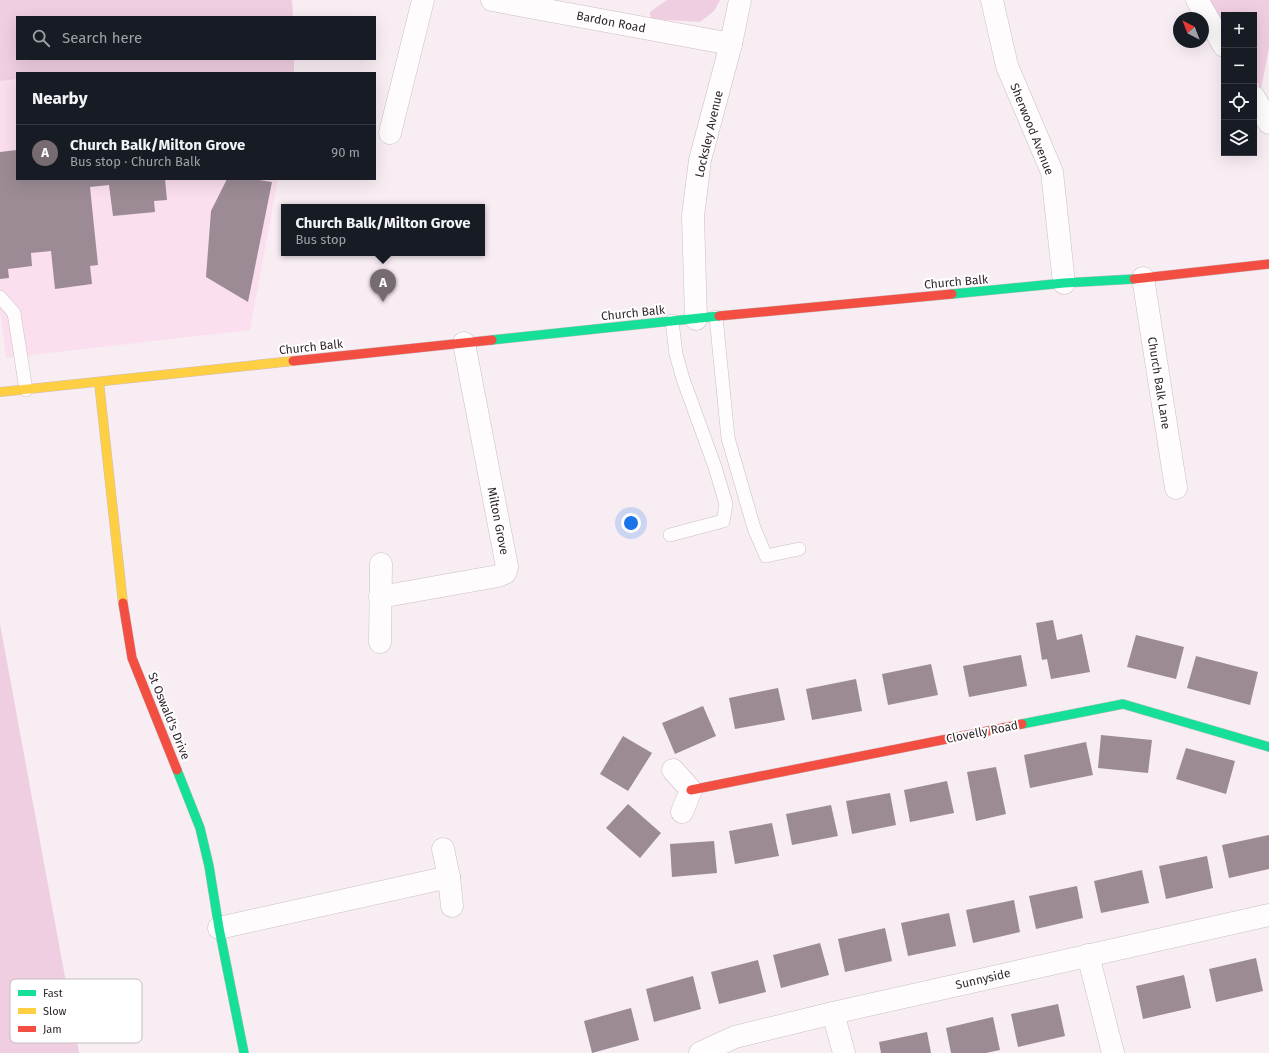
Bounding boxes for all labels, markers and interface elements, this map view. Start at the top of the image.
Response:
street label: Bardon Road [575,8,647,36]
north arrow [1173,12,1209,48]
map controls [1221,12,1257,156]
button: + [1221,12,1257,48]
search box [16,16,376,60]
icon: search [30,27,52,49]
text: Search here [62,29,142,47]
button: − [1221,48,1257,84]
street label: Sherwood Avenue [1007,81,1057,177]
button: locate [1221,84,1257,120]
text: Nearby [32,88,87,109]
street label: Locksley Avenue [692,89,726,179]
button: layers [1221,120,1257,156]
text: Church Balk/Milton Grove [70,136,245,154]
text: A [41,145,49,160]
text: 90 m [331,145,360,160]
text: Bus stop · Church Balk [70,154,200,169]
popup [281,204,485,256]
text: Church Balk/Milton Grove [295,214,471,232]
text: Bus stop [295,232,346,247]
pin: A [370,269,396,302]
street label: Church Balk [923,272,989,292]
street label: Church Balk [600,303,667,323]
street label: Church Balk Lane [1145,336,1173,430]
street label: Church Balk [278,337,345,357]
street label: Milton Grove [485,486,511,556]
your location [621,513,641,533]
street label: St Oswald's Drive [145,670,193,762]
street label: Clovelly Road [945,718,1019,746]
street label: Sunnyside [954,966,1012,992]
legend [10,979,142,1043]
text: Fast [43,987,63,1000]
text: Slow [43,1005,67,1018]
text: Jam [43,1023,62,1036]

